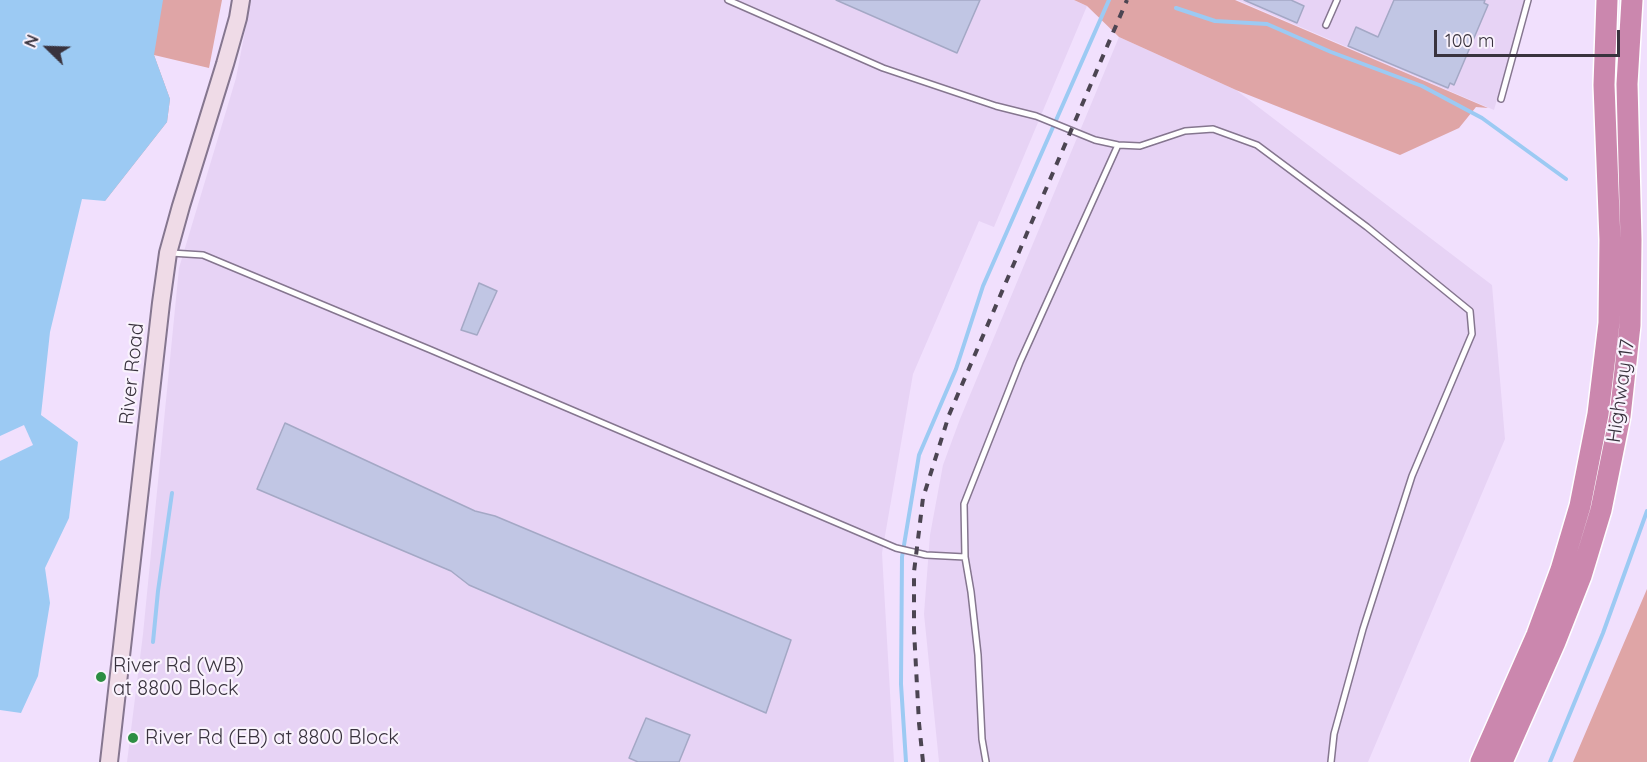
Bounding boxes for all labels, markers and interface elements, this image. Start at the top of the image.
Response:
north arrow [18,18,78,78]
scale bar [1437,18,1623,56]
text: 100 m [1445,29,1494,52]
text: N [20,32,43,50]
street label: River Road [115,322,149,426]
street label: Highway 17 [1602,338,1640,444]
place label: River Rd (WB) at 8800 Block [113,654,244,701]
marker: River Rd (WB) at 8800 Block [94,670,108,684]
place label: River Rd (EB) at 8800 Block [145,726,399,750]
marker: River Rd (EB) at 8800 Block [126,731,140,745]

